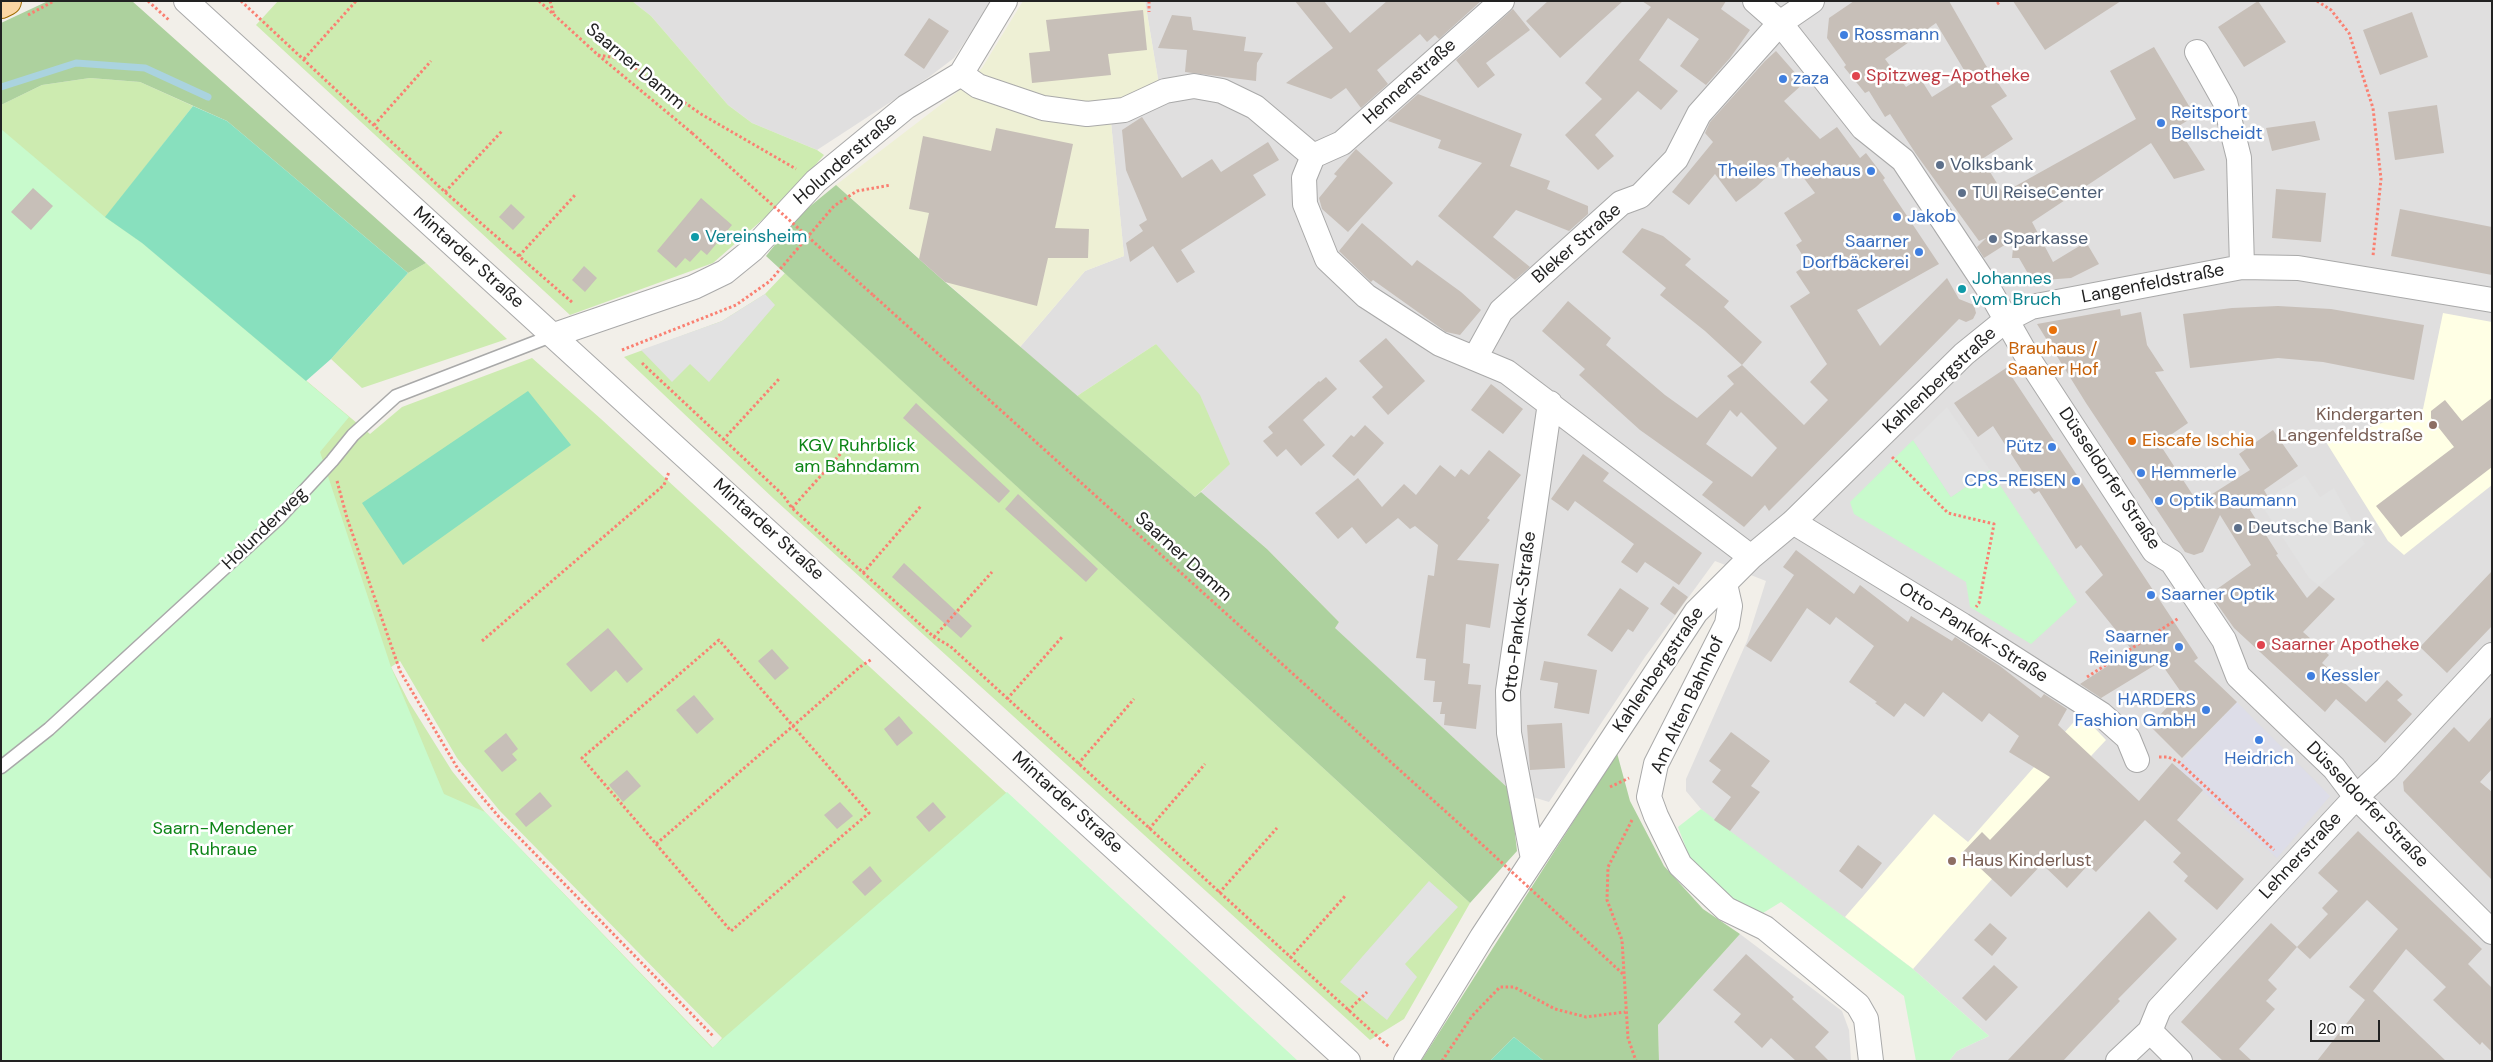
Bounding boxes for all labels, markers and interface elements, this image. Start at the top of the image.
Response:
street label: Saarner Damm [581,19,689,115]
place label: Rossmann [1854,24,1939,46]
marker: Rossmann [1838,29,1850,41]
street label: Hennenstraße [1359,35,1461,129]
place label: Spitzweg-Apotheke [1866,65,2030,87]
place label: zaza [1793,68,1829,90]
marker: Spitzweg-Apotheke [1850,70,1862,82]
marker: zaza [1777,73,1789,85]
place label: Reitsport Bellscheidt [2171,102,2263,144]
street label: Holunderstraße [790,108,902,210]
marker: Reitsport Bellscheidt [2155,117,2167,129]
place label: Volksbank [1950,154,2034,176]
marker: Volksbank [1934,159,1946,171]
place label: Theiles Theehaus [1718,160,1861,182]
marker: Theiles Theehaus [1865,165,1877,177]
place label: TUI ReiseCenter [1972,182,2104,204]
marker: TUI ReiseCenter [1956,187,1968,199]
street label: Bleker Straße [1528,199,1626,289]
street label: Mintarder Straße [408,203,528,313]
place label: Jakob [1907,206,1956,228]
marker: Jakob [1891,211,1903,223]
place label: Vereinsheim [705,226,807,248]
place label: Sparkasse [2003,228,2088,250]
marker: Vereinsheim [689,231,701,243]
place label: Saarner Dorfbäckerei [1802,231,1909,274]
marker: Sparkasse [1987,233,1999,245]
marker: Saarner Dorfbäckerei [1913,246,1925,258]
street label: Langenfeldstraße [2080,260,2226,308]
place label: Johannes vom Bruch [1972,268,2061,310]
marker: Johannes vom Bruch [1956,283,1968,295]
street label: Kahlenbergstraße [1879,323,2001,439]
marker: Brauhaus / Saaner Hof [2047,324,2059,336]
place label: Brauhaus / Saaner Hof [2007,338,2099,380]
street label: Düsseldorfer Straße [2053,404,2165,554]
place label: Kindergarten Langenfeldstraße [2278,404,2423,446]
marker: Kindergarten Langenfeldstraße [2427,419,2439,431]
place label: Eiscafe Ischia [2142,430,2254,452]
park label: KGV Ruhrblick am Bahndamm [794,435,920,478]
marker: Eiscafe Ischia [2126,435,2138,447]
place label: Pütz [2006,436,2042,458]
marker: Pütz [2046,441,2058,453]
place label: Hemmerle [2151,462,2237,484]
marker: Hemmerle [2135,467,2147,479]
place label: CPS-REISEN [1964,470,2066,492]
street label: Mintarder Straße [708,475,828,585]
marker: CPS-REISEN [2070,475,2082,487]
street label: Holunderweg [218,483,312,575]
place label: Optik Baumann [2169,490,2297,512]
marker: Optik Baumann [2153,495,2165,507]
street label: Saarner Damm [1130,508,1236,606]
place label: Deutsche Bank [2248,517,2373,539]
marker: Deutsche Bank [2232,522,2244,534]
street label: Otto-Pankok-Straße [1499,530,1541,704]
street label: Otto-Pankok-Straße [1894,578,2052,688]
place label: Saarner Optik [2161,584,2275,606]
marker: Saarner Optik [2145,589,2157,601]
street label: Kahlenbergstraße [1609,603,1709,737]
place label: Saarner Reinigung [2089,626,2169,669]
street label: Am Alten Bahnhof [1647,633,1729,777]
place label: Saarner Apotheke [2271,634,2419,656]
marker: Saarner Apotheke [2255,639,2267,651]
marker: Saarner Reinigung [2173,641,2185,653]
place label: Kessler [2321,665,2380,687]
marker: Kessler [2305,670,2317,682]
place label: HARDERS Fashion GmbH [2074,689,2196,732]
marker: HARDERS Fashion GmbH [2200,704,2212,716]
marker: Heidrich [2253,734,2265,746]
street label: Düsseldorfer Straße [2301,737,2433,873]
street label: Mintarder Straße [1007,748,1127,858]
place label: Heidrich [2224,748,2294,770]
street label: Lehnerstraße [2255,808,2347,904]
park label: Saarn-Mendener Ruhraue [152,818,294,861]
place label: Haus Kinderlust [1962,850,2092,872]
marker: Haus Kinderlust [1946,855,1958,867]
scale bar [2313,1010,2383,1042]
text: 20 m [2318,1019,2354,1039]

